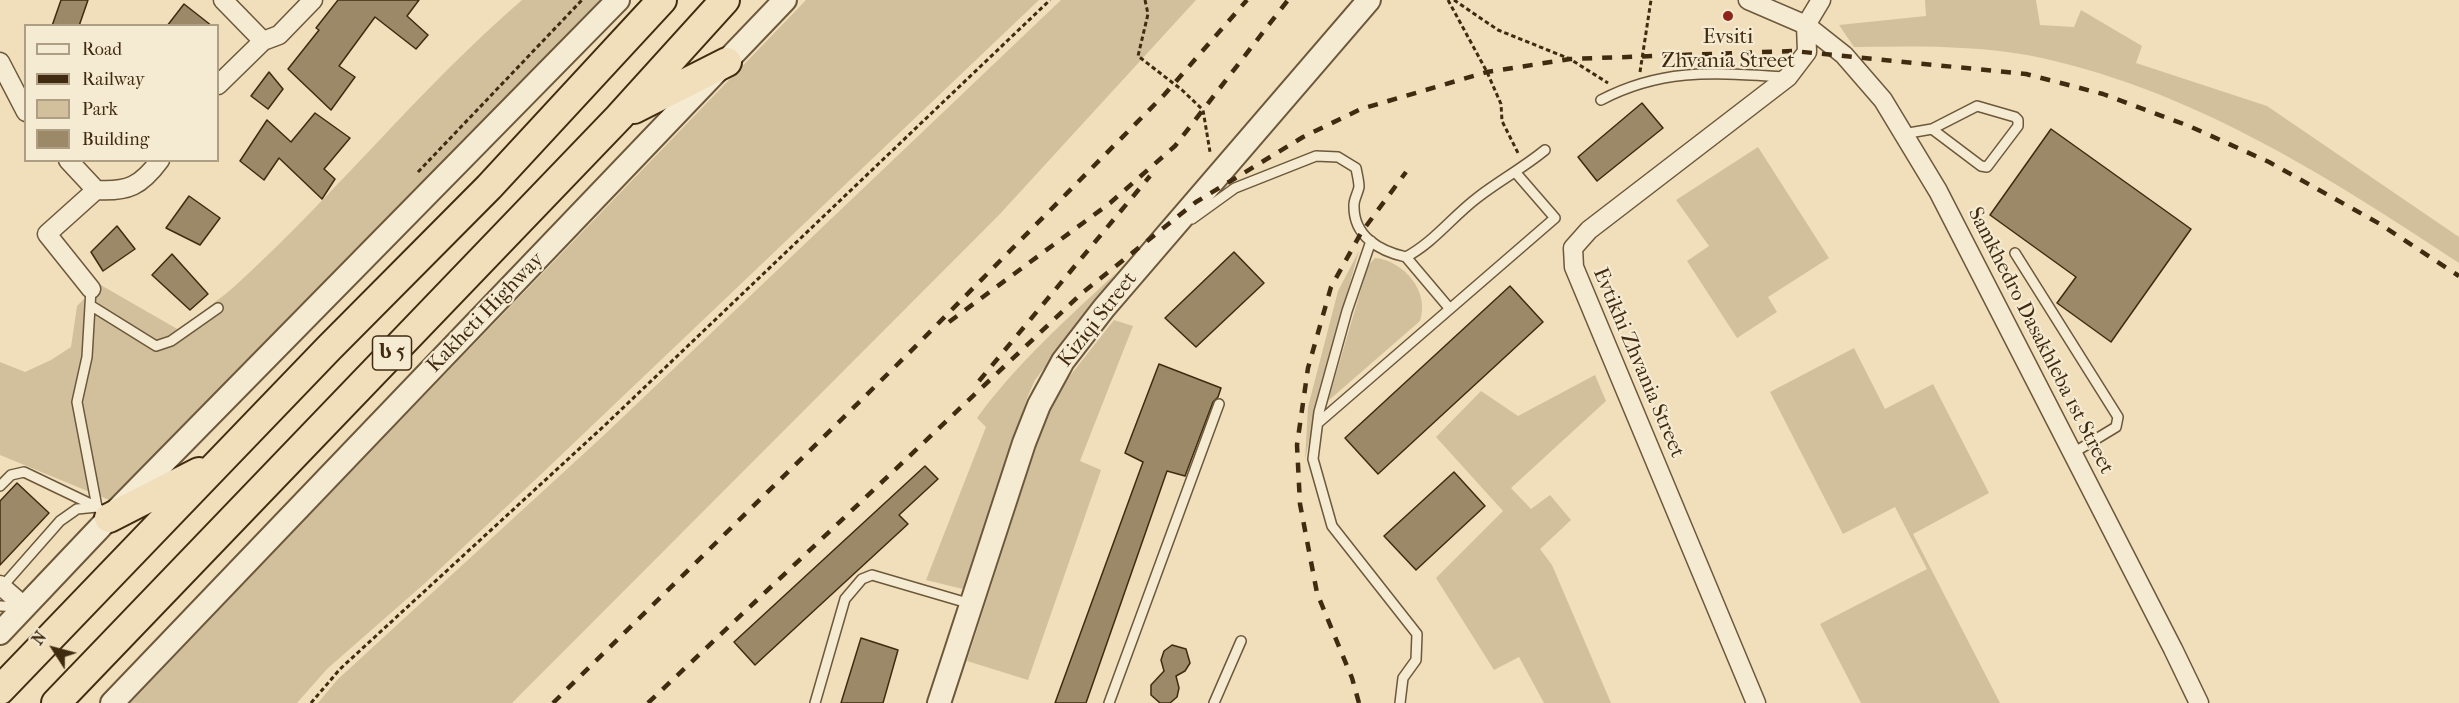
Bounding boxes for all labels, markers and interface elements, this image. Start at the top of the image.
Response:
marker: Evsiti Zhvania Street [1721,9,1735,23]
legend [24,24,219,162]
place label: Evsiti Zhvania Street [1661,25,1795,75]
text: Road [82,39,122,60]
text: Railway [82,69,145,90]
text: Park [82,99,118,120]
text: Building [82,129,149,150]
street label: Samkhedro Dasakhleba 1st Street [1962,203,2118,479]
street label: Kakheti Highway [422,248,550,378]
street label: Evtikhi Zhvania Street [1587,264,1689,462]
street label: Kiziqi Street [1053,267,1143,373]
road number: ს 5 [372,336,412,370]
north arrow [24,619,84,679]
text: N [28,628,50,649]

